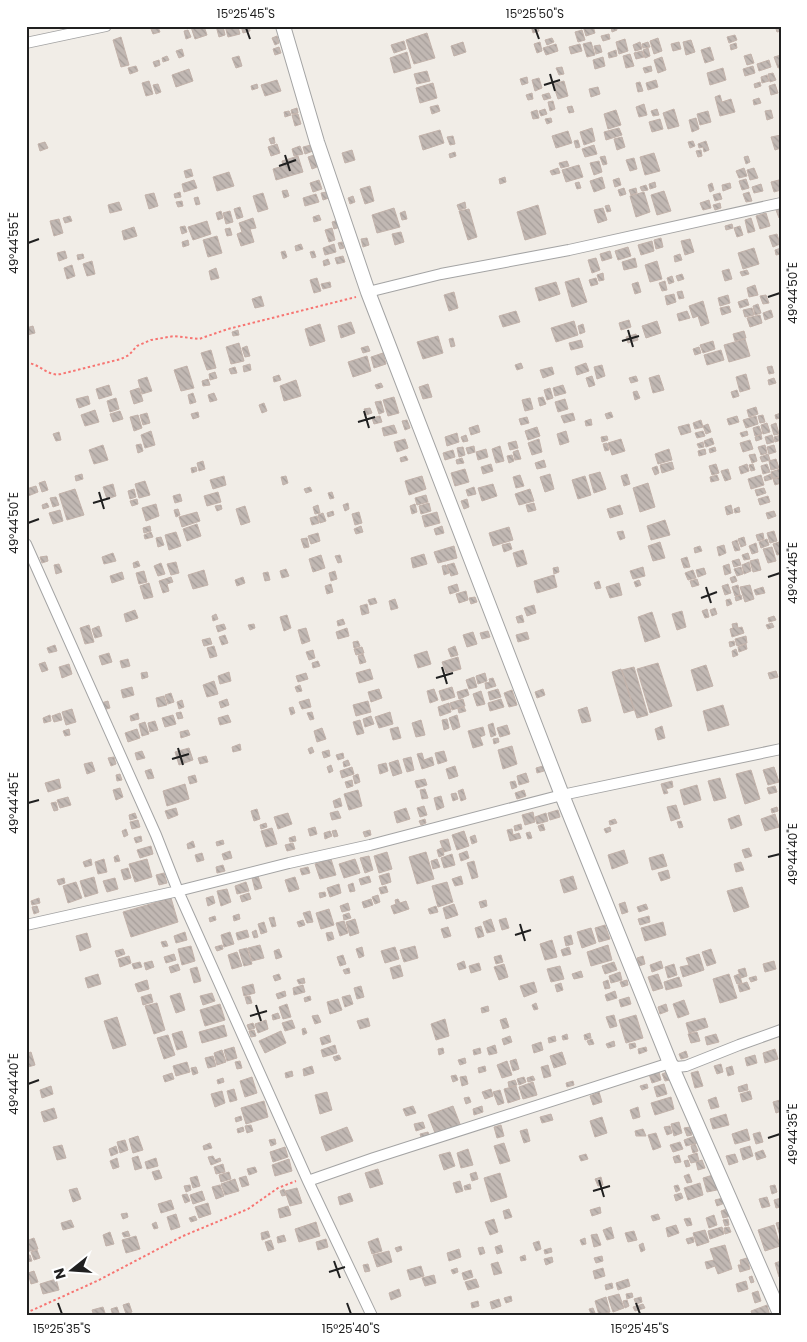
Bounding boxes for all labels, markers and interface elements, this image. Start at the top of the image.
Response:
text: 15°25'45"S [217,5,275,22]
text: 15°25'50"S [506,5,564,22]
text: 49°44'55"E [5,212,22,274]
text: 49°44'50"E [784,262,801,324]
text: 49°44'50"E [5,492,22,554]
text: 49°44'45"E [784,542,801,604]
text: 49°44'45"E [5,772,22,834]
text: 49°44'40"E [784,823,801,885]
text: 49°44'40"E [5,1053,22,1115]
text: 49°44'35"E [784,1103,801,1165]
north arrow [48,1244,98,1294]
text: N [48,1266,71,1282]
text: 15°25'35"S [33,1320,91,1337]
text: 15°25'40"S [322,1320,380,1337]
text: 15°25'45"S [611,1320,669,1337]

